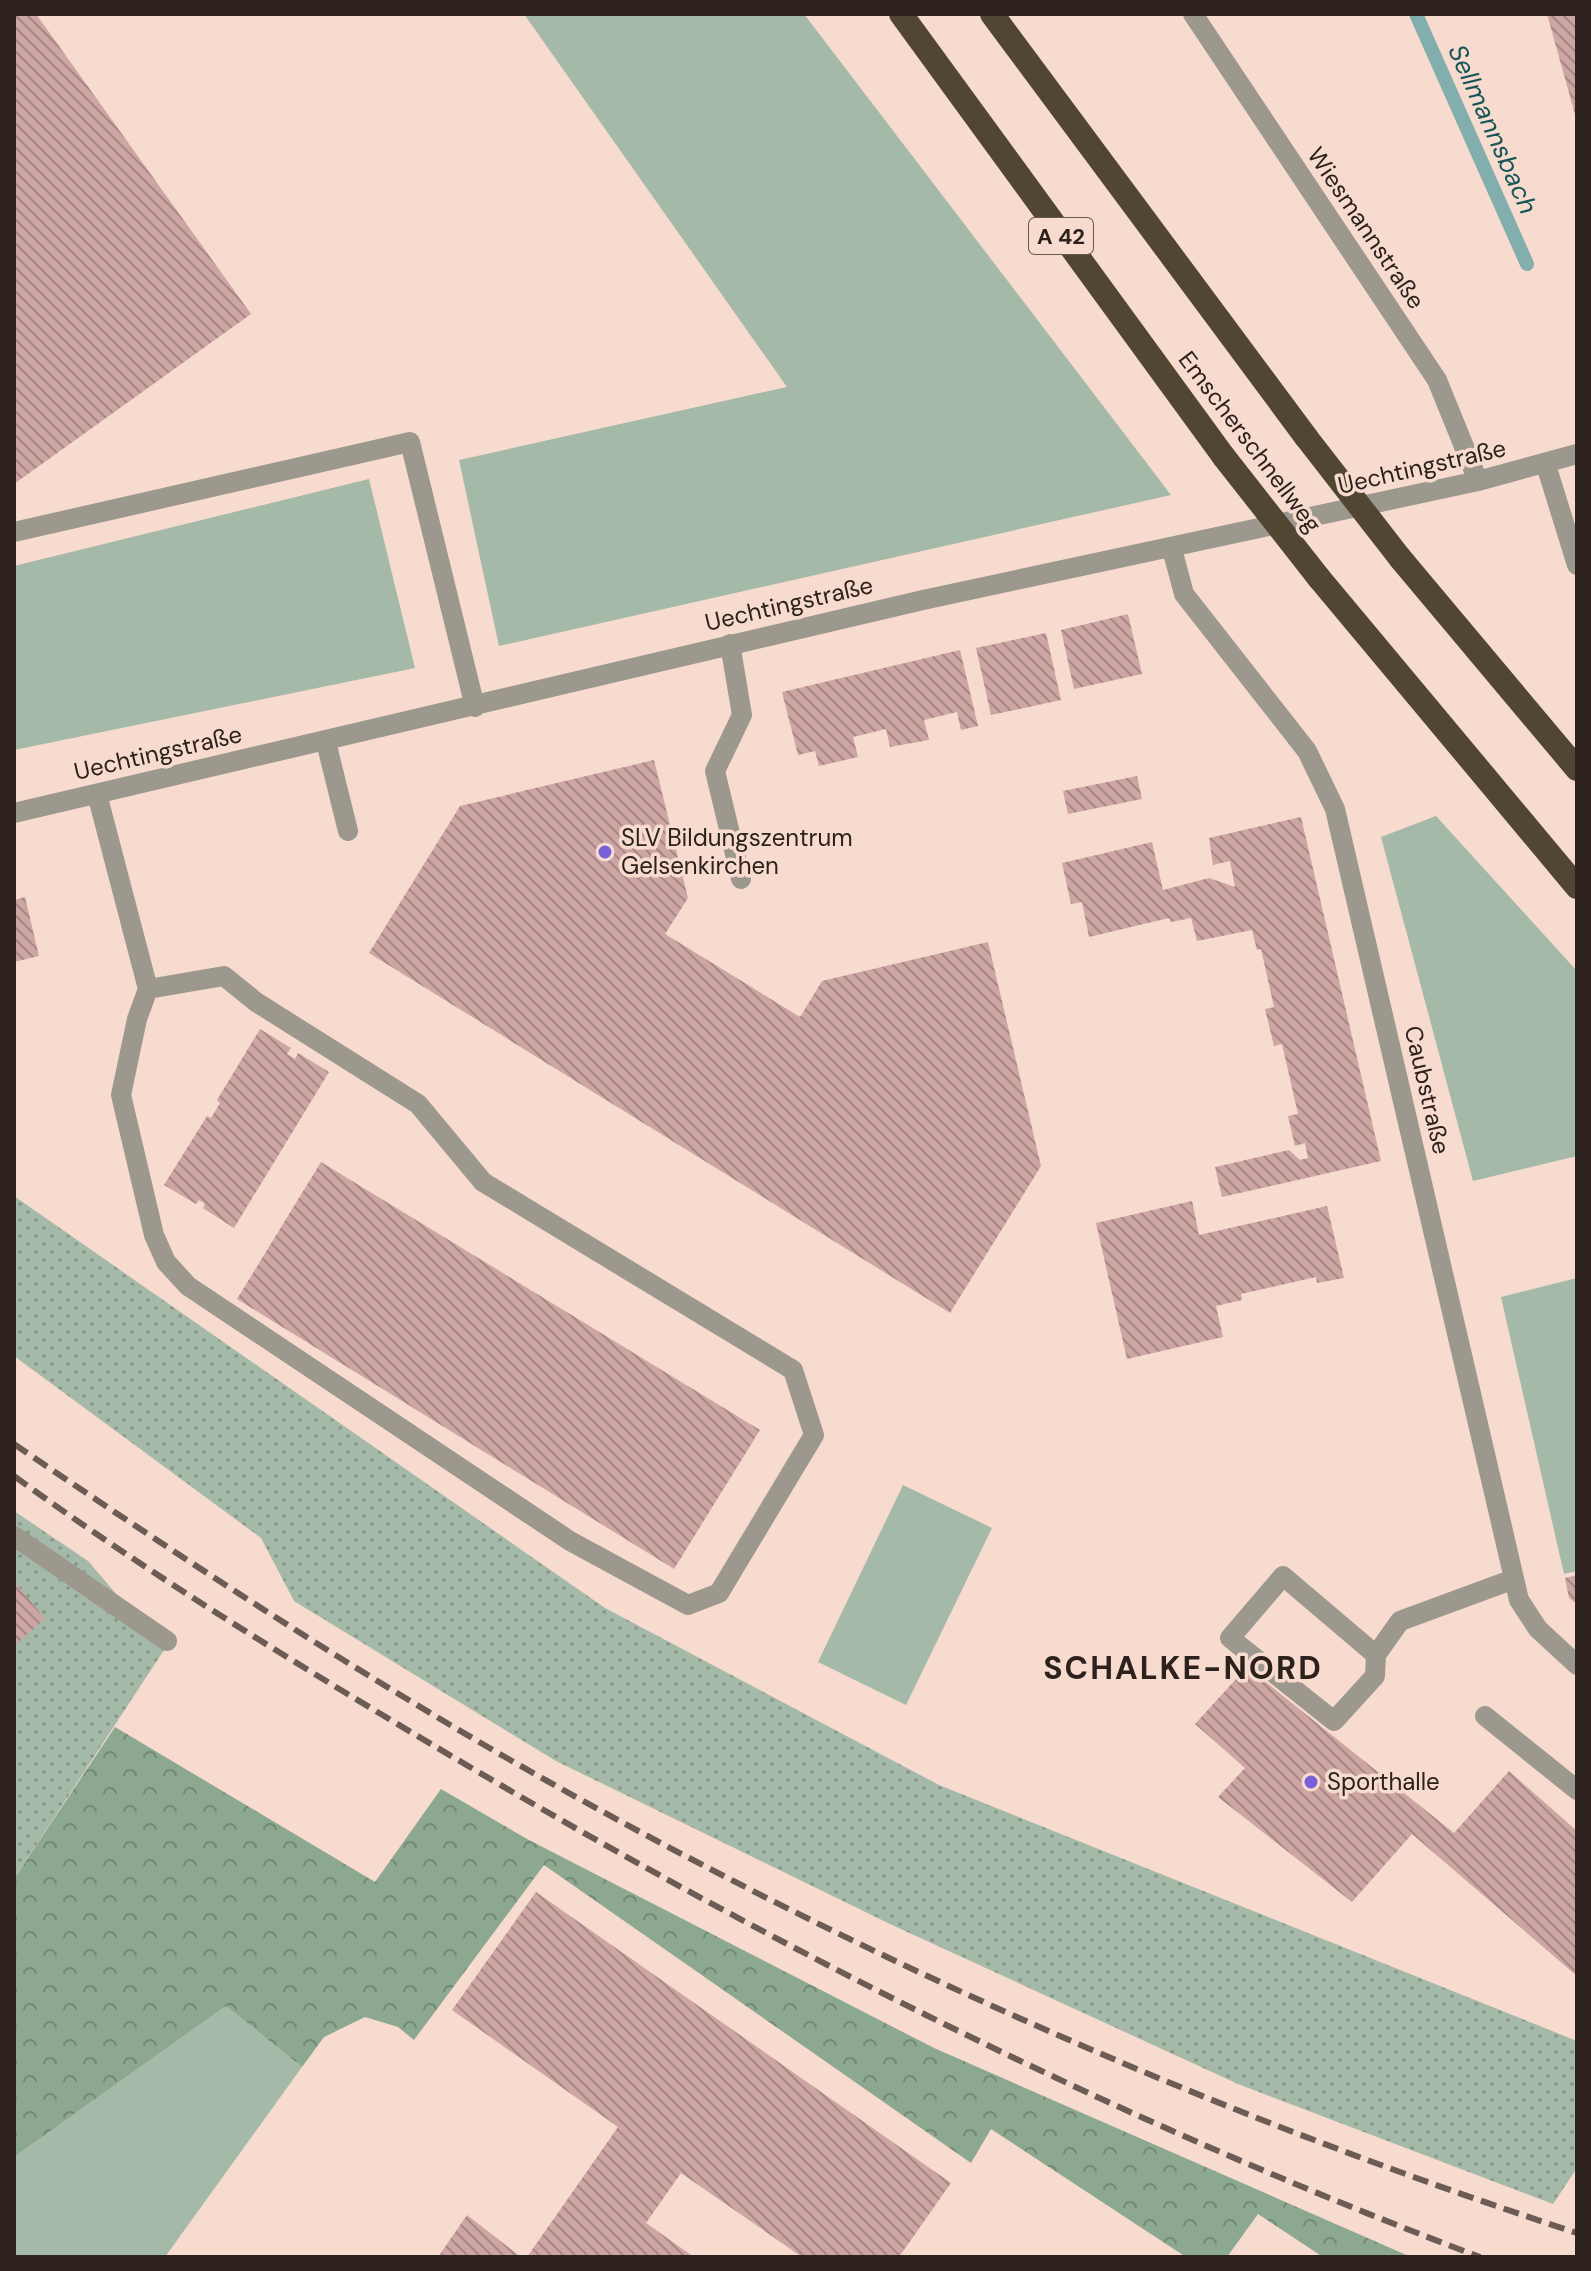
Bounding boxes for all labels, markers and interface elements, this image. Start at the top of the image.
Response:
water label: Sellmannsbach [1440,39,1546,219]
street label: Wiesmannstraße [1301,141,1432,315]
road number: A 42 [1029,218,1093,254]
street label: Emscherschnellweg [1172,345,1329,539]
street label: Uechtingstraße [1335,432,1509,501]
street label: Uechtingstraße [702,569,876,638]
street label: Uechtingstraße [71,718,245,787]
place label: SLV Bildungszentrum Gelsenkirchen [621,822,853,881]
marker: SLV Bildungszentrum Gelsenkirchen [596,843,614,861]
street label: Caubstraße [1398,1023,1457,1157]
district label: SCHALKE-NORD [1043,1647,1323,1689]
place label: Sporthalle [1327,1766,1440,1797]
marker: Sporthalle [1302,1773,1320,1791]

